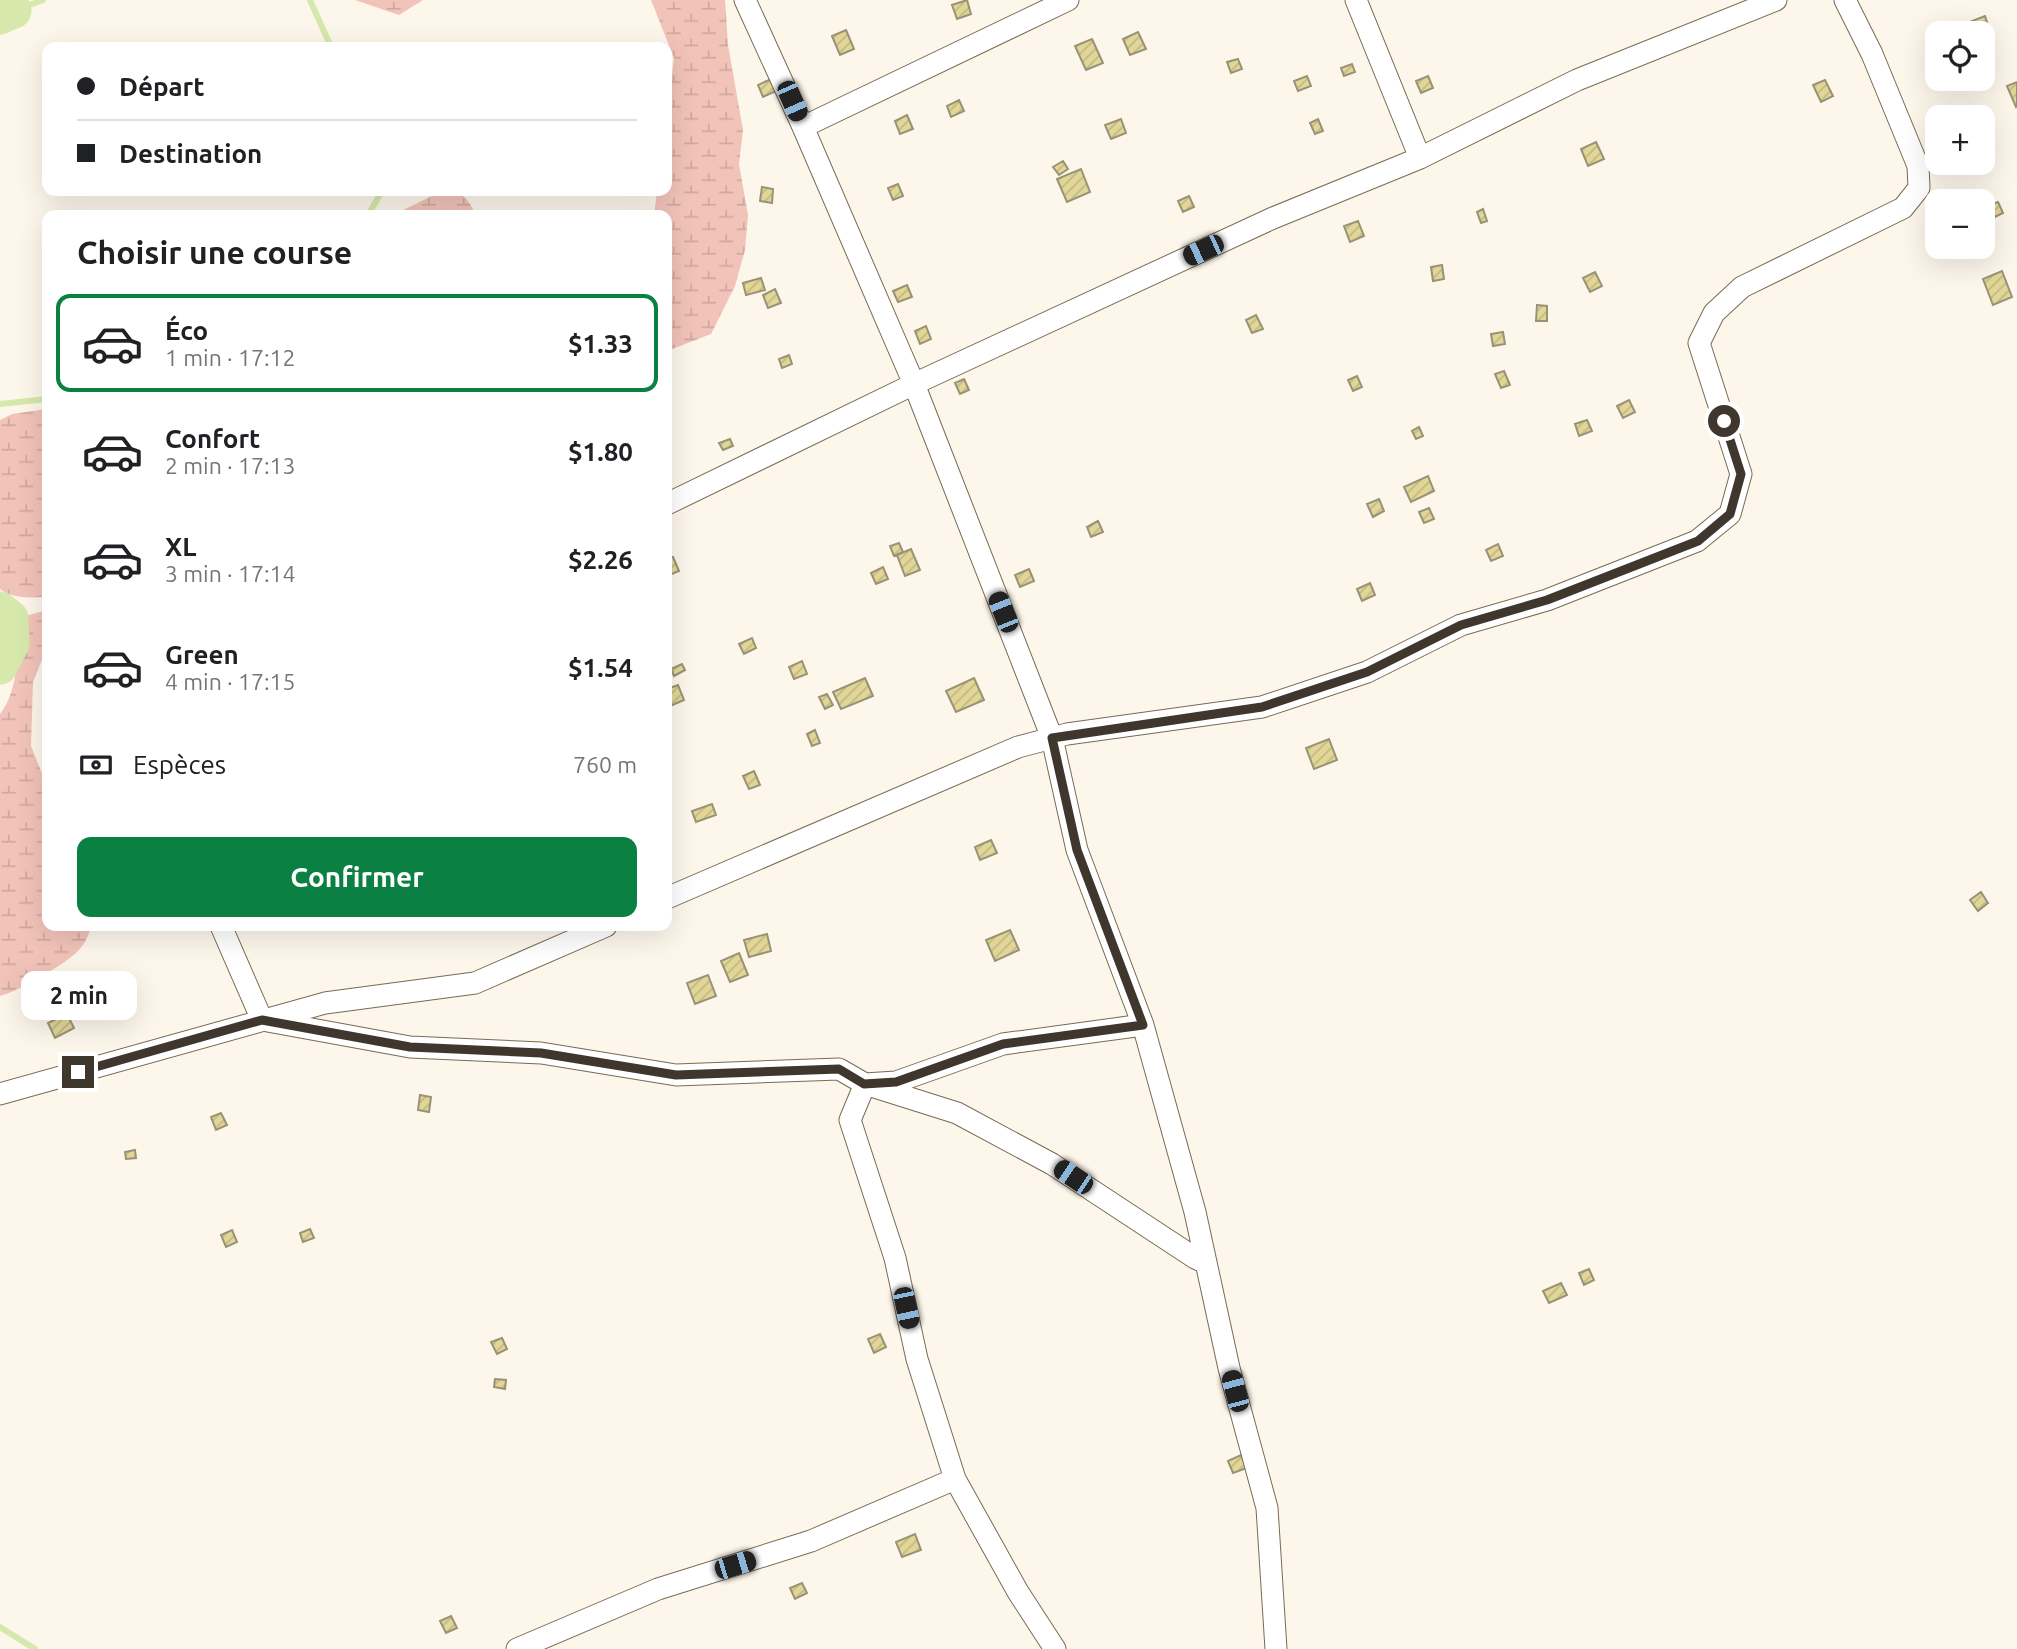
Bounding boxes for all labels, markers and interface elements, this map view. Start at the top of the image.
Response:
map controls [1925,21,1995,259]
button: locate [1925,21,1995,91]
text: Départ [119,72,205,101]
car [774,78,811,124]
button: + [1925,105,1995,175]
text: Destination [119,139,262,168]
button: − [1925,189,1995,259]
car [1180,232,1227,268]
text: Choisir une course [77,234,352,270]
icon: car [81,312,144,375]
text: Éco [165,316,208,345]
text: $1.33 [568,329,633,358]
text: 1 min · 17:12 [165,345,296,370]
route start [1708,405,1740,437]
icon: car [81,420,144,483]
text: Confort [165,424,260,453]
text: $1.80 [568,437,633,466]
text: 2 min · 17:13 [165,453,296,478]
icon: car [81,528,144,591]
text: XL [165,532,196,561]
text: $2.26 [568,545,633,574]
text: 3 min · 17:14 [165,561,296,586]
car [986,589,1021,635]
icon: car [81,636,144,699]
text: Green [165,640,239,669]
text: $1.54 [568,653,633,682]
text: 4 min · 17:15 [165,669,296,694]
icon: cash [77,746,115,784]
text: Espèces [133,750,226,779]
text: 760 m [573,752,637,777]
button: Confirmer [77,837,637,917]
callout: 2 min [20,970,136,1020]
text: 2 min [50,983,108,1008]
route end [62,1056,94,1088]
car [1050,1157,1097,1197]
car [892,1285,921,1331]
car [1220,1368,1251,1414]
car [712,1549,759,1581]

